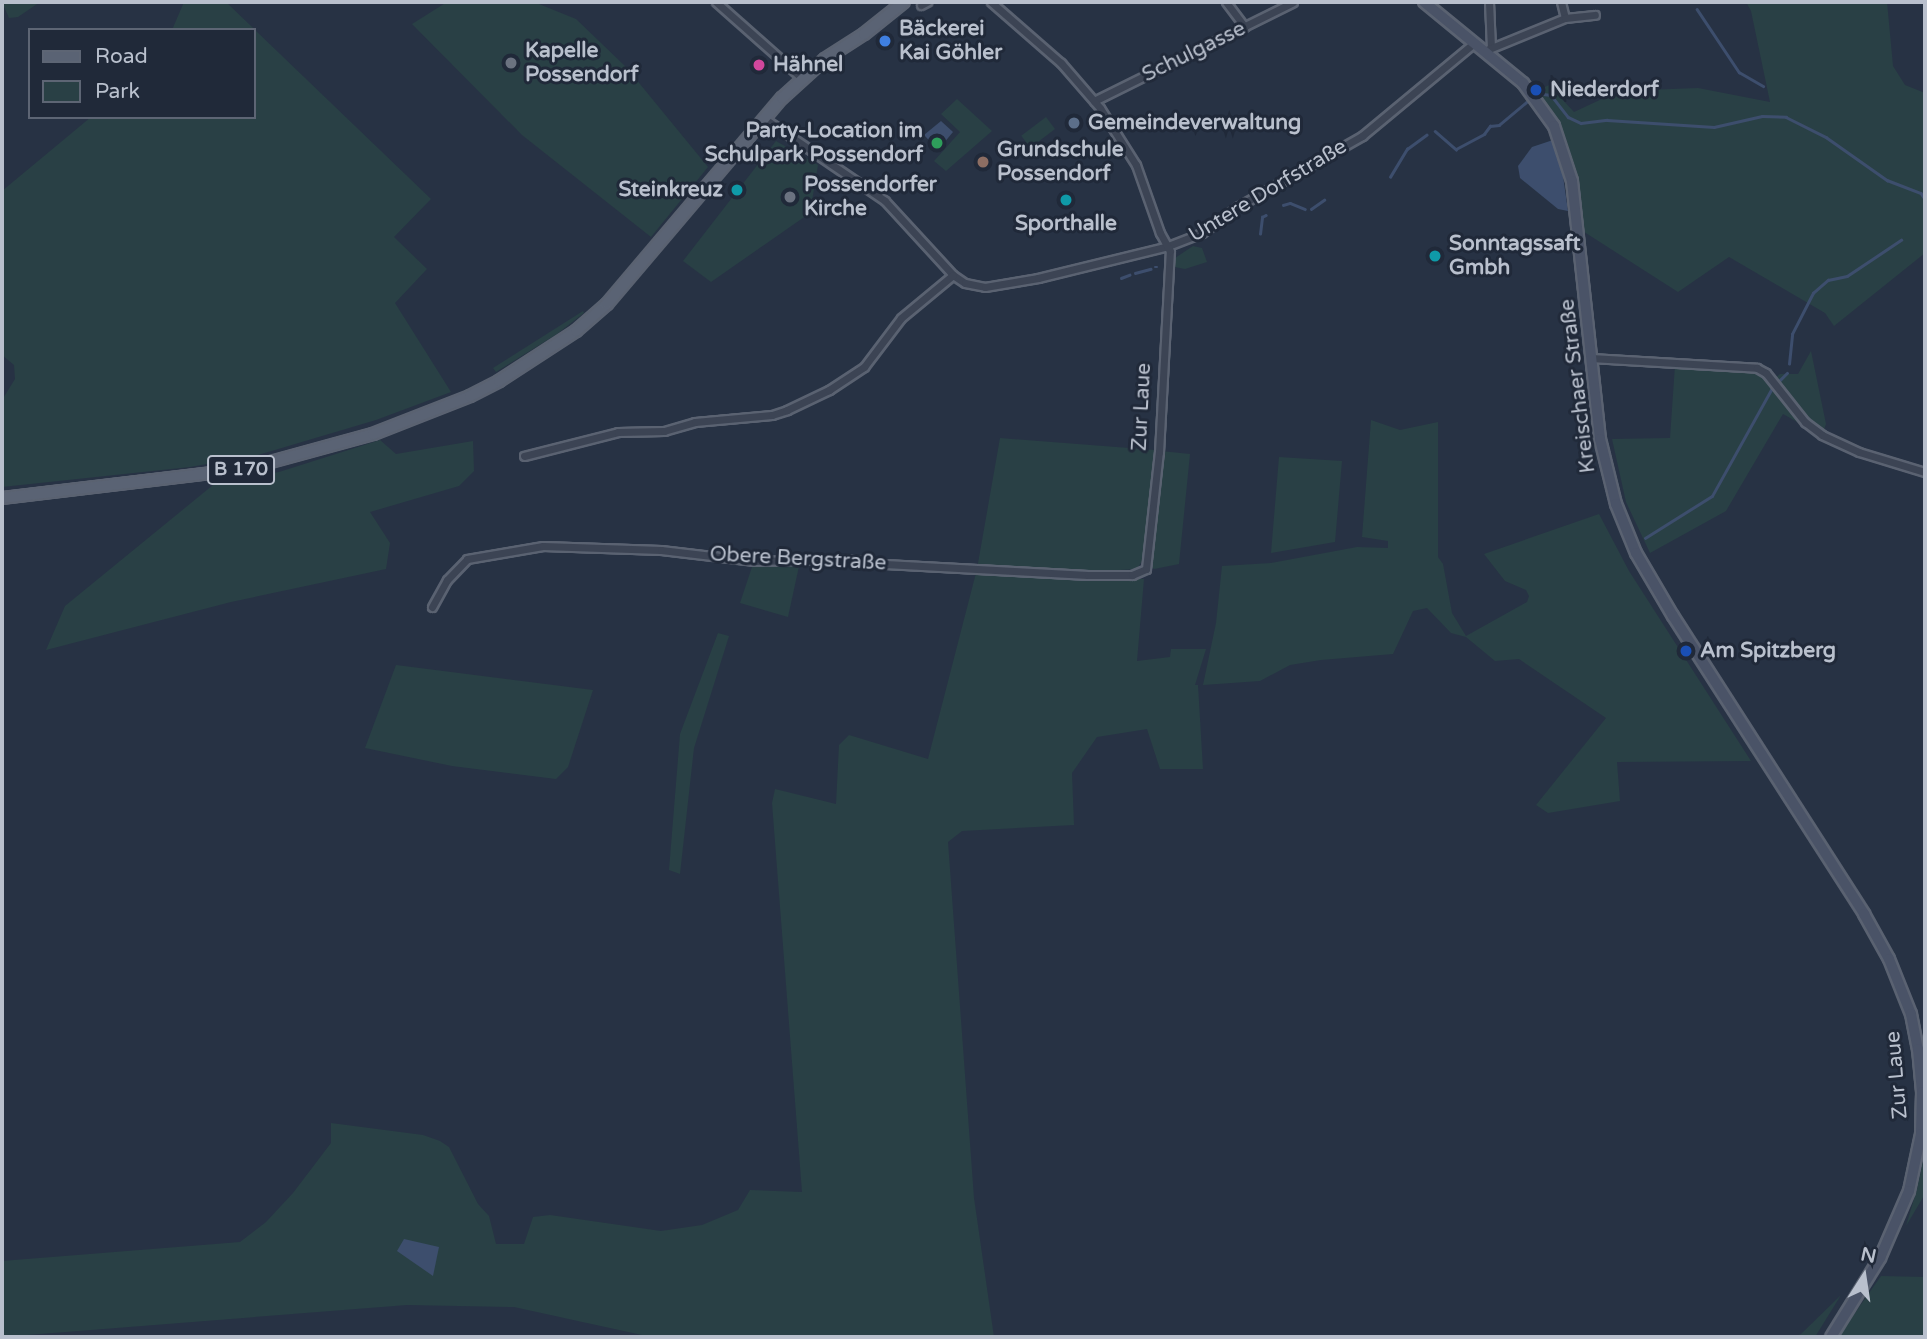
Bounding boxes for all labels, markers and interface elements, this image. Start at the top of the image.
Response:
place label: Bäckerei Kai Göhler [899,16,1002,66]
street label: Schulgasse [1138,16,1250,88]
legend [28,28,256,119]
marker: Bäckerei Kai Göhler [877,33,893,49]
place label: Kapelle Possendorf [525,38,639,88]
text: Road [95,44,148,69]
place label: Hähnel [773,52,843,78]
marker: Kapelle Possendorf [503,55,519,71]
marker: Hähnel [751,57,767,73]
place label: Niederdorf [1550,77,1659,103]
text: Park [95,79,140,104]
marker: Niederdorf [1528,82,1544,98]
place label: Gemeindeverwaltung [1088,110,1301,136]
marker: Gemeindeverwaltung [1066,115,1082,131]
place label: Party-Location im Schulpark Possendorf [705,118,923,168]
street label: Untere Dorfstraße [1185,134,1351,248]
marker: Party-Location im Schulpark Possendorf [929,135,945,151]
place label: Grundschule Possendorf [997,137,1124,187]
marker: Grundschule Possendorf [975,154,991,170]
place label: Possendorfer Kirche [804,172,937,222]
place label: Steinkreuz [618,177,723,203]
marker: Steinkreuz [729,182,745,198]
marker: Possendorfer Kirche [782,189,798,205]
marker: Sporthalle [1058,192,1074,208]
place label: Sporthalle [1015,211,1117,237]
place label: Sonntagssaft Gmbh [1449,231,1581,281]
marker: Sonntagssaft Gmbh [1427,248,1443,264]
street label: Kreischaer Straße [1555,298,1601,474]
street label: Zur Laue [1127,362,1157,452]
road number: B 170 [206,454,276,485]
street label: Obere Bergstraße [709,542,887,576]
place label: Am Spitzberg [1700,638,1836,664]
marker: Am Spitzberg [1678,643,1694,659]
street label: Zur Laue [1881,1030,1913,1120]
north arrow [1829,1241,1899,1311]
text: N [1859,1243,1878,1268]

